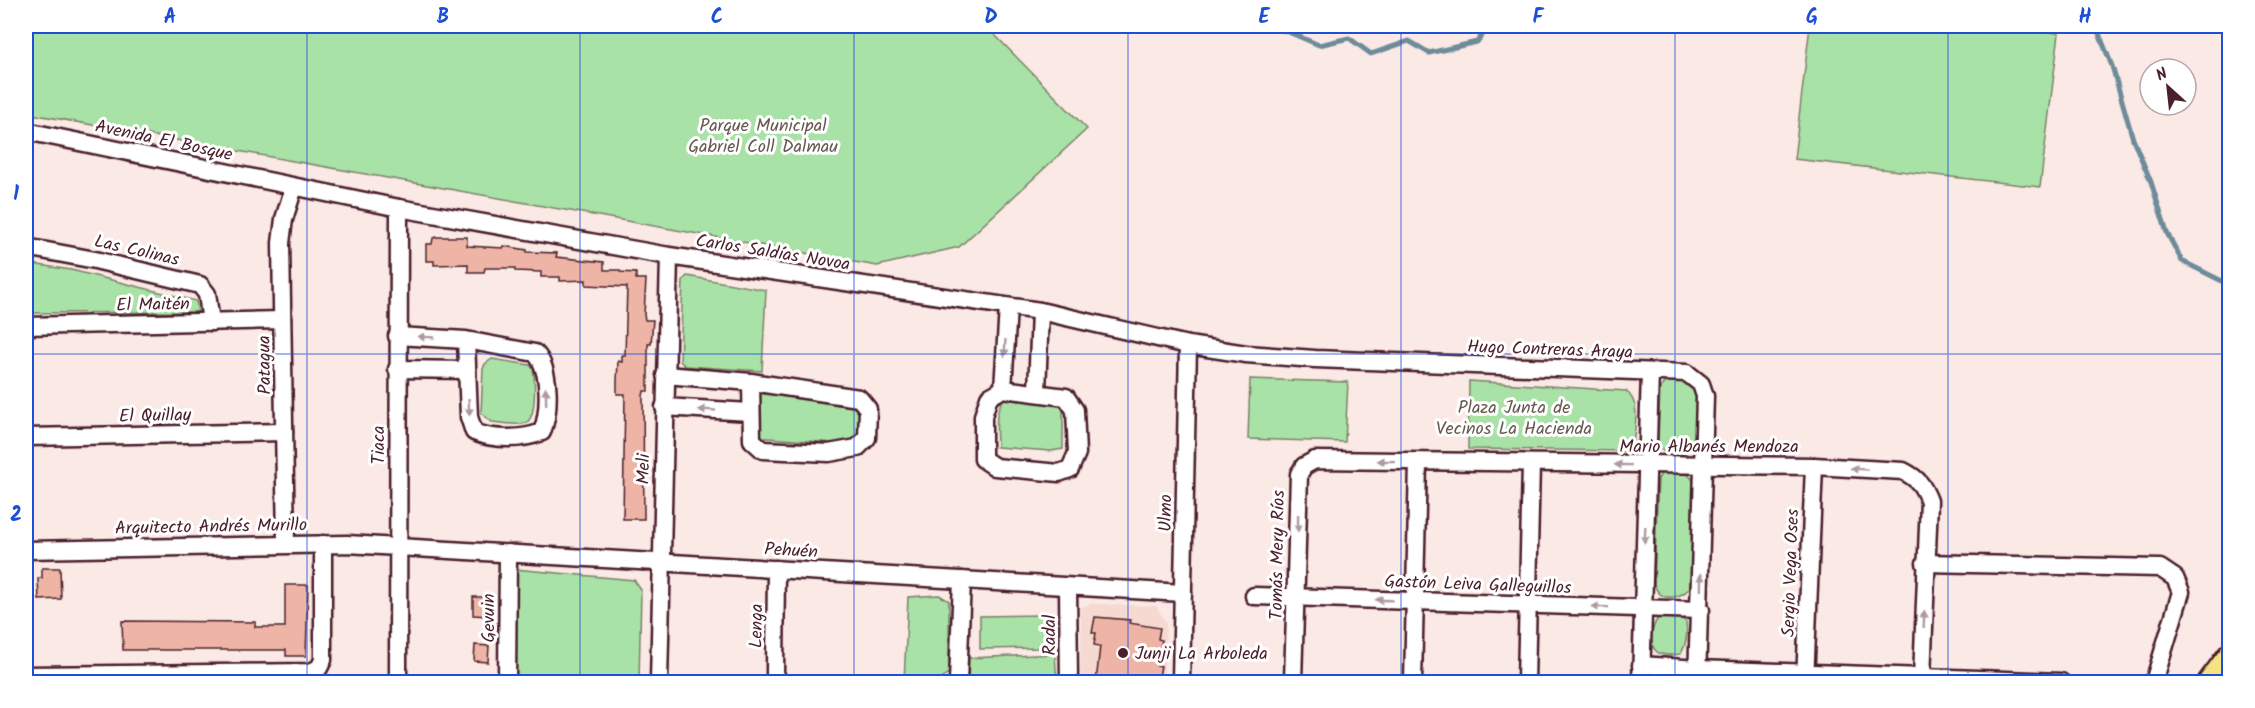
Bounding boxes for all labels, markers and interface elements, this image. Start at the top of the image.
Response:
text: A [164,2,176,34]
text: B [437,2,449,34]
text: C [711,2,723,34]
text: D [984,2,998,34]
text: E [1258,2,1270,34]
text: F [1533,2,1545,34]
text: G [1806,2,1818,34]
text: H [2078,2,2092,34]
north arrow [2138,57,2198,117]
text: N [2152,62,2172,88]
park label: Parque Municipal Gabriel Coll Dalmau [688,112,838,162]
street label: Avenida El Bosque [92,113,235,170]
text: 1 [13,179,19,211]
street label: Carlos Saldías Novoa [693,227,852,280]
street label: Las Colinas [91,228,182,275]
street label: El Maitén [116,290,190,321]
one-way arrow [416,333,435,342]
street label: Hugo Contreras Araya [1467,333,1633,368]
street label: Patagua [250,335,281,395]
one-way arrow [1001,339,1010,358]
one-way arrow [541,387,551,406]
park label: Plaza Junta de Vecinos La Hacienda [1436,394,1592,444]
one-way arrow [464,398,473,417]
street label: El Quillay [119,401,192,432]
one-way arrow [698,405,717,414]
street label: Tiaca [365,426,394,464]
street label: Mario Albanés Mendoza [1619,433,1799,462]
street label: Meli [630,453,659,485]
one-way arrow [1376,456,1395,466]
one-way arrow [1613,460,1632,470]
one-way arrow [1850,464,1869,473]
street label: Tomás Mery Ríos [1263,489,1294,620]
street label: Ulmo [1152,494,1181,532]
text: 2 [10,500,22,532]
street label: Sergio Vega Oses [1775,508,1808,638]
street label: Arquitecto Andrés Murillo [115,511,307,544]
one-way arrow [1293,514,1303,533]
one-way arrow [1640,526,1650,545]
street label: Pehuén [763,536,818,567]
street label: Gastón Leiva Galleguillos [1384,568,1572,603]
one-way arrow [1696,573,1706,592]
street label: Gevuin [475,593,504,643]
one-way arrow [1375,596,1394,605]
one-way arrow [1591,602,1610,612]
street label: Lenga [743,604,772,649]
one-way arrow [1919,610,1928,629]
street label: Radal [1036,614,1065,655]
place label: Junji La Arboleda [1135,640,1268,669]
marker: Junji La Arboleda [1116,646,1130,660]

